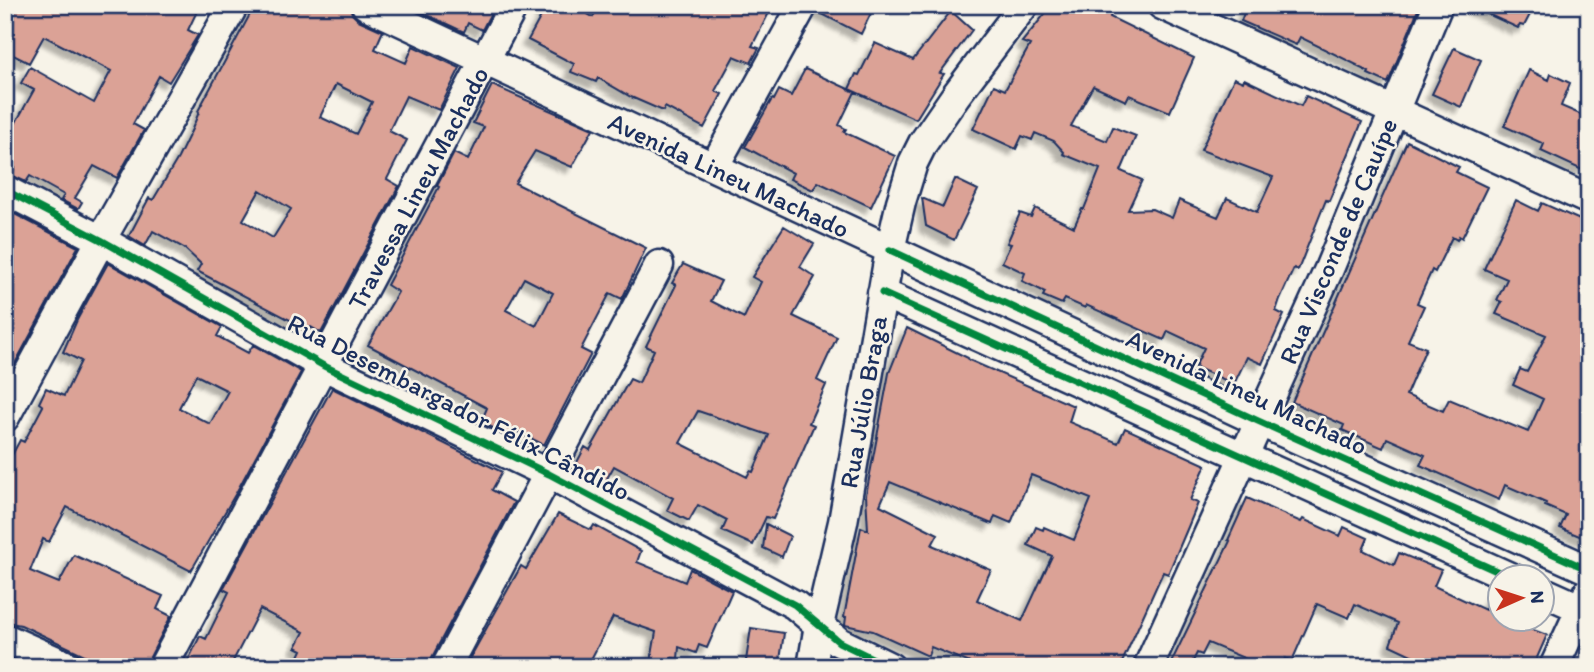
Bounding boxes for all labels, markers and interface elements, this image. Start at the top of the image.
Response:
street label: Travessa Lineu Machado [340,61,496,315]
street label: Avenida Lineu Machado [603,105,855,245]
street label: Rua Visconde de Cauípe [1272,113,1404,369]
street label: Rua Desembargador Félix Cândido [282,306,636,508]
street label: Rua Júlio Braga [832,313,894,491]
street label: Avenida Lineu Machado [1121,322,1373,462]
north arrow [1486,564,1556,634]
text: N [1526,590,1549,604]

